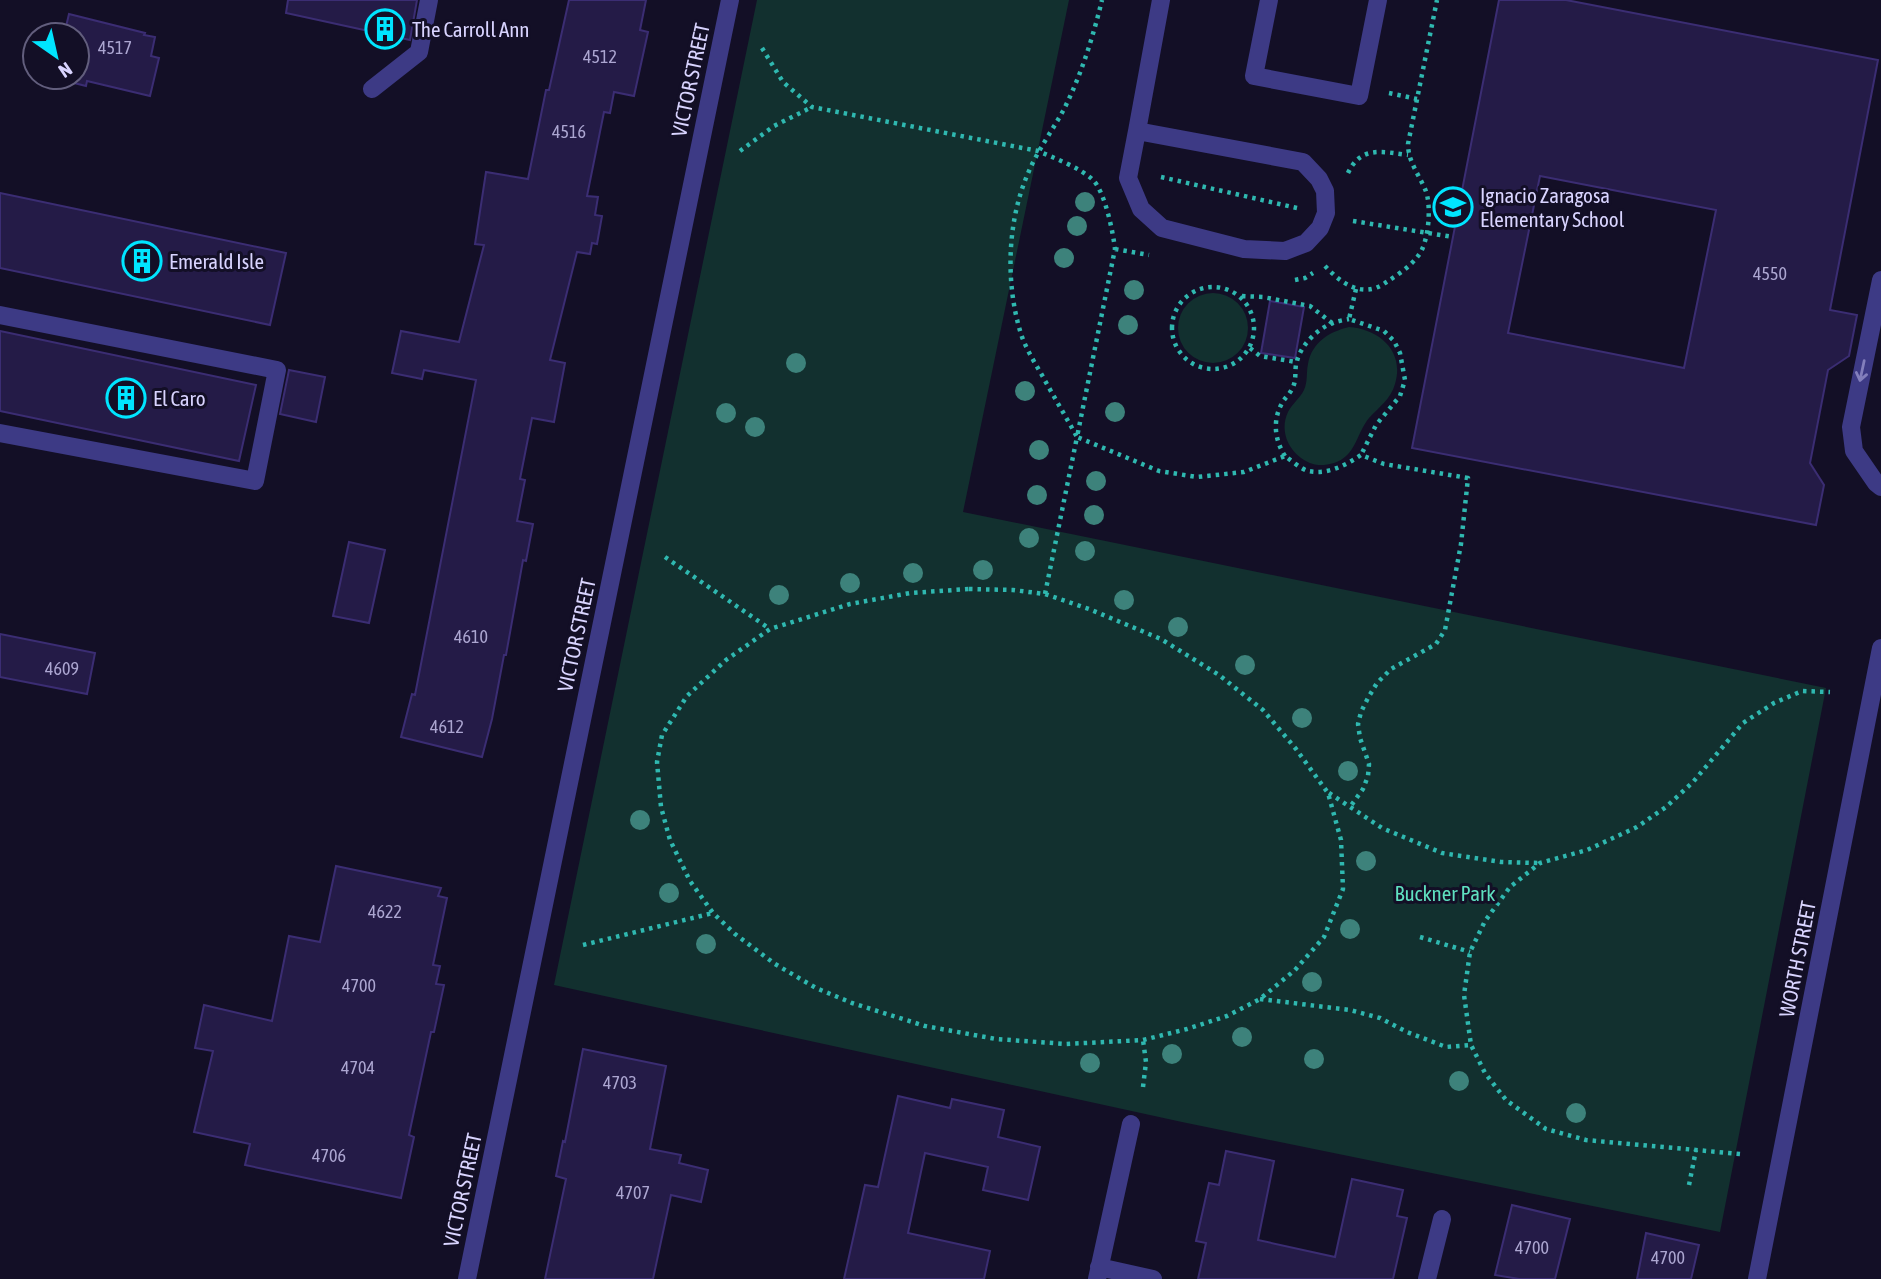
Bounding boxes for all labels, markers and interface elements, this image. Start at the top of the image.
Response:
building icon: The Carroll Ann [364,8,406,50]
place label: The Carroll Ann [412,17,530,41]
north arrow [21,21,91,91]
street label: VICTOR STREET [666,21,714,139]
house number: 4517 [98,37,132,58]
house number: 4512 [583,46,617,67]
text: N [55,58,76,82]
house number: 4516 [552,121,586,142]
place label: Ignacio Zaragosa Elementary School [1480,183,1625,231]
school or university icon: Ignacio Zaragosa Elementary School [1432,186,1474,228]
building icon: Emerald Isle [121,240,163,282]
place label: Emerald Isle [169,249,264,273]
house number: 4550 [1753,263,1787,284]
one-way arrow [1855,359,1869,382]
building icon: El Caro [105,377,147,419]
place label: El Caro [153,386,206,410]
street label: VICTOR STREET [552,576,600,694]
house number: 4610 [454,626,488,647]
house number: 4609 [45,658,79,679]
house number: 4612 [430,716,464,737]
park label: Buckner Park [1395,881,1495,905]
street label: WORTH STREET [1774,899,1820,1019]
house number: 4622 [368,901,402,922]
house number: 4700 [342,975,376,996]
house number: 4704 [341,1057,375,1078]
house number: 4703 [603,1072,637,1093]
street label: VICTOR STREET [438,1131,486,1249]
house number: 4706 [312,1145,346,1166]
house number: 4707 [616,1182,650,1203]
house number: 4700 [1515,1237,1549,1258]
house number: 4700 [1651,1247,1685,1268]

